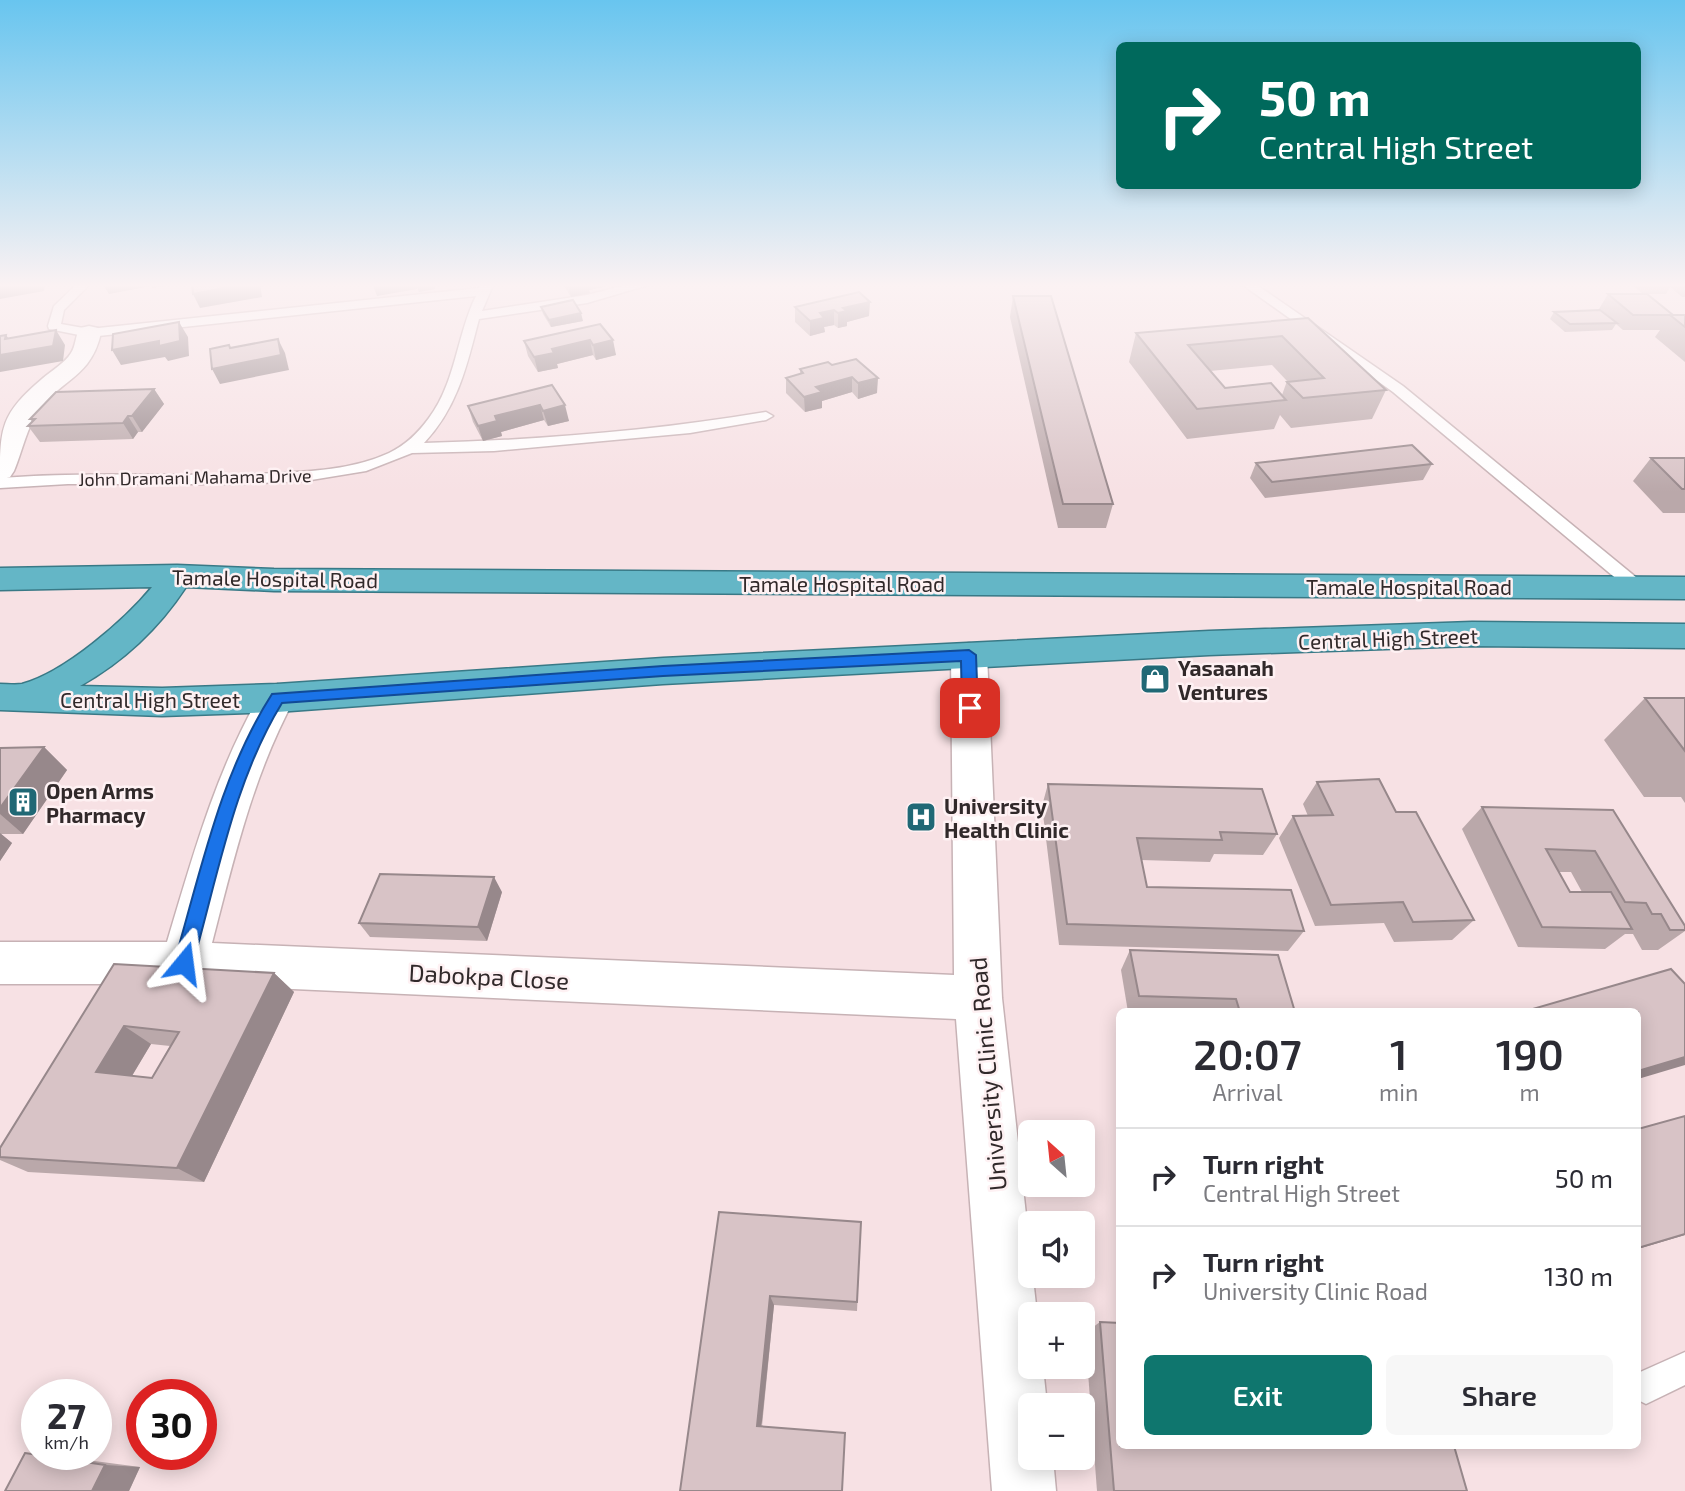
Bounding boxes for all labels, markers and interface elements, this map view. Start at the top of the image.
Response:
text: 50 m [1259,67,1371,126]
icon: right [1144,70,1235,161]
text: Central High Street [1259,127,1533,165]
street label: John Dramani Mahama Drive [78,464,312,490]
street label: Tamale Hospital Road [172,564,378,592]
street label: Tamale Hospital Road [739,571,945,596]
street label: Tamale Hospital Road [1306,574,1512,599]
street label: Central High Street [1298,622,1478,654]
place label: Yasaanah Ventures [1178,655,1274,704]
shop icon: Yasaanah Ventures [1138,662,1172,696]
pin [940,678,1000,738]
street label: Central High Street [60,687,240,712]
icon: arrive [951,689,989,727]
place label: Open Arms Pharmacy [46,778,154,828]
building icon: Open Arms Pharmacy [6,785,40,819]
place label: University Health Clinic [944,793,1069,842]
hospital icon: University Health Clinic [904,800,938,834]
position arrow [147,926,221,1000]
street label: University Clinic Road [962,956,1012,1192]
street label: Dabokpa Close [408,957,570,995]
text: 20:07 [1193,1028,1302,1078]
text: 1 [1390,1028,1407,1078]
text: 190 [1496,1028,1564,1078]
text: Arrival [1213,1078,1283,1106]
text: min [1379,1078,1418,1106]
text: m [1520,1078,1540,1106]
north arrow [1018,1120,1096,1197]
map controls [1018,1120,1095,1470]
text: Turn right [1203,1148,1324,1179]
icon: right [1144,1158,1182,1196]
text: 50 m [1555,1162,1613,1193]
text: Central High Street [1203,1179,1400,1207]
button: sound [1018,1211,1095,1288]
text: Turn right [1203,1246,1324,1277]
icon: right [1144,1256,1182,1294]
text: 130 m [1544,1260,1613,1291]
text: University Clinic Road [1203,1277,1428,1305]
button: + [1018,1302,1095,1379]
button: Exit [1144,1355,1372,1435]
button: Share [1386,1355,1613,1435]
speed limit sign: 30 [126,1379,217,1470]
button: − [1018,1393,1095,1470]
text: 27 [47,1394,86,1436]
text: km/h [44,1431,89,1453]

